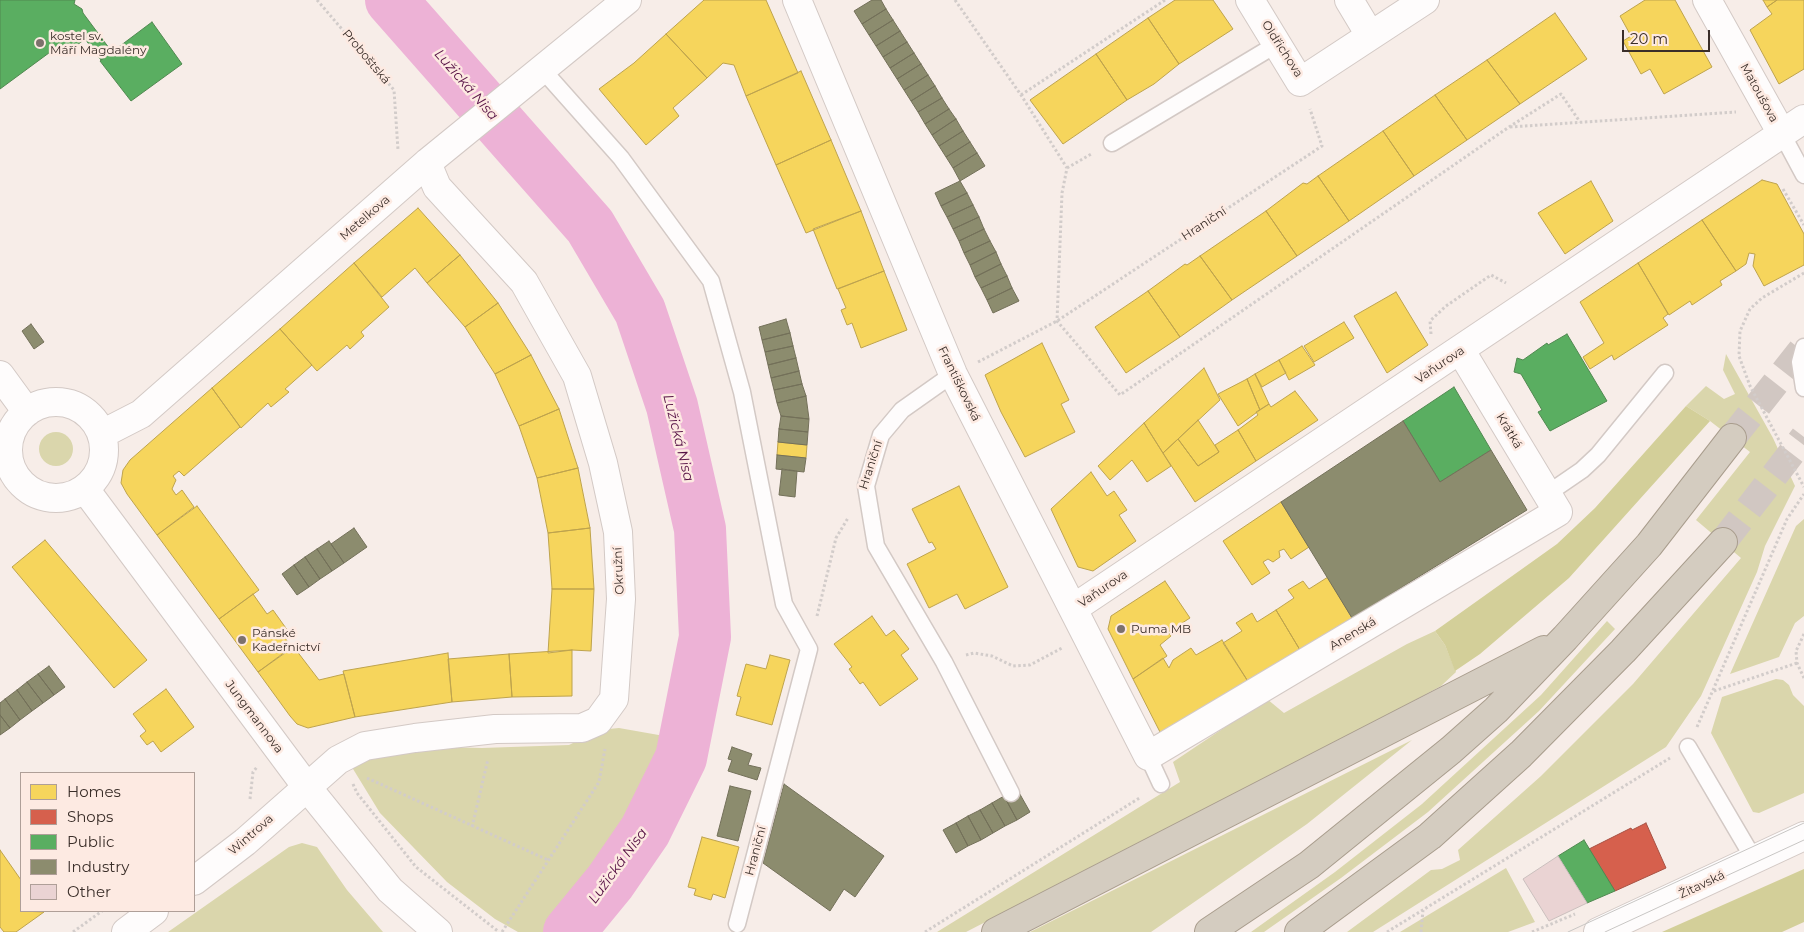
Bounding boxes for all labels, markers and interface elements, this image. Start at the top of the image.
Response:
street label: Oldřichova [1258,18,1306,80]
scale bar [1624,20,1712,52]
street label: Proboštská [339,27,393,87]
place label: kostel sv. Máří Magdalény [50,29,146,57]
text: 20 m [1630,29,1668,48]
marker: kostel sv. Máří Magdalény [34,37,46,49]
water label: Lužická Nisa [431,46,501,124]
street label: Matoušova [1737,61,1781,125]
street label: Metelkova [337,192,393,244]
street label: Hraniční [1179,204,1229,244]
street label: Vaňurova [1413,343,1467,387]
street label: Františkovská [935,344,983,424]
water label: Lužická Nisa [659,393,697,483]
street label: Krátká [1493,411,1525,451]
street label: Hraniční [856,439,886,491]
street label: Okružní [611,547,627,595]
street label: Vaňurova [1076,567,1130,611]
street label: Anenská [1327,614,1379,654]
place label: Puma MB [1131,622,1191,636]
marker: Puma MB [1115,623,1127,635]
place label: Pánské Kadeřnictví [252,626,320,654]
marker: Pánské Kadeřnictví [236,634,248,646]
street label: Jungmannova [222,678,286,756]
legend [20,772,195,912]
text: Homes [67,782,121,801]
text: Shops [67,807,113,826]
street label: Wintrova [226,812,276,858]
water label: Lužická Nisa [585,825,651,907]
street label: Hraniční [742,825,770,877]
text: Public [67,832,115,851]
text: Industry [67,857,129,876]
street label: Žitavská [1677,868,1727,902]
text: Other [67,882,111,901]

